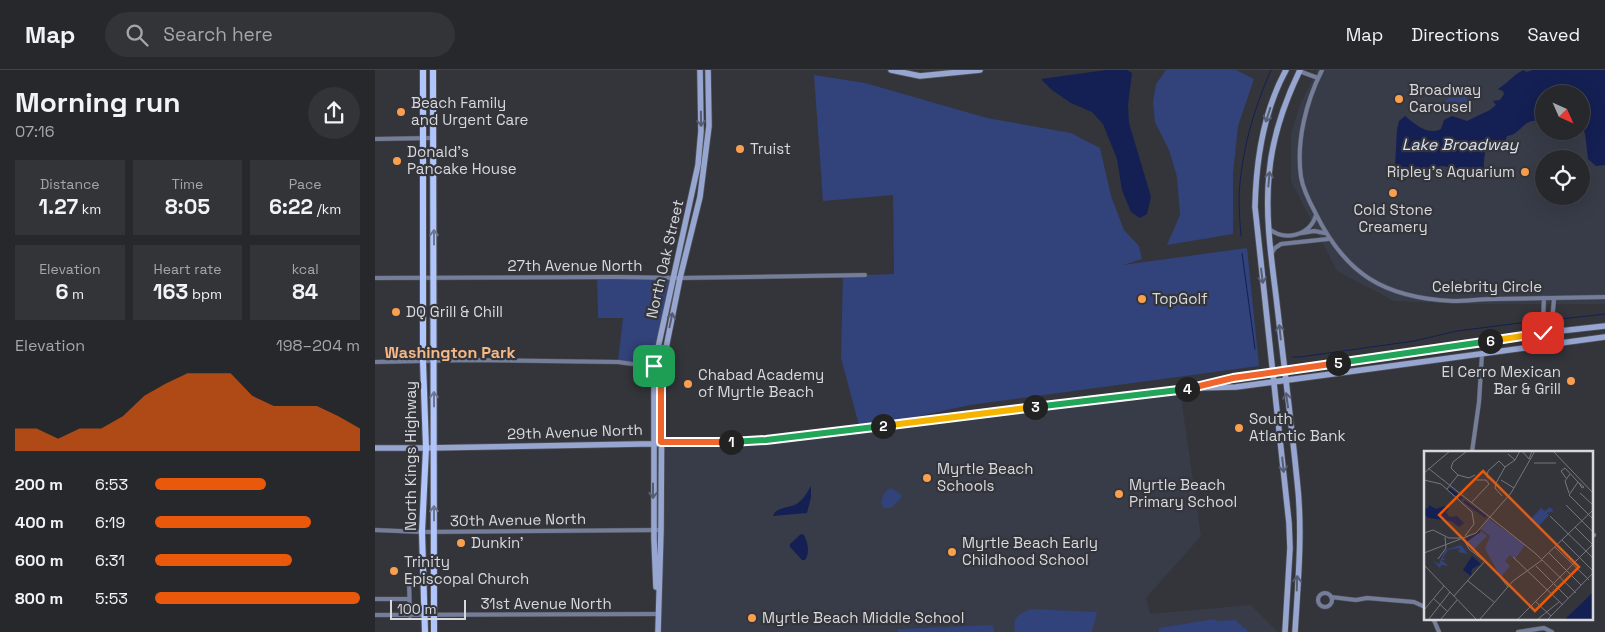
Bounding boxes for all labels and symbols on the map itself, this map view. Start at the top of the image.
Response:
place label: Broadway Carousel [1409,80,1481,116]
north arrow [1535,85,1590,140]
place label: Beach Family and Urgent Care [411,93,529,129]
marker: Broadway Carousel [1393,93,1405,105]
marker: Beach Family and Urgent Care [395,106,407,118]
one-way arrow [1263,107,1273,123]
one-way arrow [696,110,706,126]
water label: Lake Broadway [1402,134,1520,155]
place label: Truist [750,139,791,158]
place label: Donald's Pancake House [407,142,517,178]
marker: Truist [734,143,746,155]
marker: Donald's Pancake House [391,155,403,167]
place label: Ripley's Aquarium [1387,162,1515,181]
marker: Ripley's Aquarium [1519,166,1531,178]
one-way arrow [1264,172,1273,188]
marker: Cold Stone Creamery [1387,187,1399,199]
street label: North Oak Street [642,198,687,320]
place label: Cold Stone Creamery [1353,200,1433,236]
one-way arrow [429,229,439,245]
street label: 27th Avenue North [508,256,642,275]
one-way arrow [1257,268,1267,284]
street label: Celebrity Circle [1432,277,1542,296]
place label: TopGolf [1152,289,1208,308]
marker: TopGolf [1136,293,1148,305]
place label: DQ Grill & Chill [406,302,503,321]
marker: DQ Grill & Chill [390,306,402,318]
one-way arrow [667,312,677,328]
pin [1522,312,1564,354]
one-way arrow [1275,324,1285,340]
pin: 6 [1477,328,1503,354]
district label: Washington Park [385,342,515,363]
pin [633,345,675,387]
pin: 5 [1325,350,1351,376]
place label: El Cerro Mexican Bar & Grill [1442,362,1561,398]
place label: Chabad Academy of Myrtle Beach [698,365,824,401]
marker: El Cerro Mexican Bar & Grill [1565,375,1577,387]
pin: 4 [1175,376,1199,402]
marker: Chabad Academy of Myrtle Beach [682,378,694,390]
street label: North Kings Highway [401,381,420,531]
one-way arrow [429,391,439,408]
one-way arrow [1282,392,1292,408]
pin: 3 [1023,394,1047,420]
place label: South Atlantic Bank [1249,409,1346,445]
pin: 2 [871,414,895,438]
street label: 29th Avenue North [507,420,643,443]
marker: South Atlantic Bank [1233,422,1245,434]
pin: 1 [719,430,743,454]
inset map [1424,451,1593,620]
one-way arrow [1278,457,1288,473]
place label: Myrtle Beach Schools [937,459,1034,495]
marker: Myrtle Beach Schools [921,472,933,484]
place label: Myrtle Beach Primary School [1129,475,1237,511]
one-way arrow [649,483,658,499]
marker: Myrtle Beach Primary School [1113,488,1125,500]
one-way arrow [429,506,439,522]
street label: 30th Avenue North [450,509,586,530]
place label: Dunkin' [471,533,524,552]
place label: Myrtle Beach Early Childhood School [962,533,1098,569]
marker: Dunkin' [455,537,467,549]
marker: Myrtle Beach Early Childhood School [946,546,958,558]
place label: Trinity Episcopal Church [404,552,529,588]
marker: Trinity Episcopal Church [388,565,400,577]
one-way arrow [1292,576,1302,592]
street label: 31st Avenue North [480,594,612,613]
scale bar [390,597,466,620]
place label: Myrtle Beach Middle School [762,608,964,627]
marker: Myrtle Beach Middle School [746,612,758,624]

